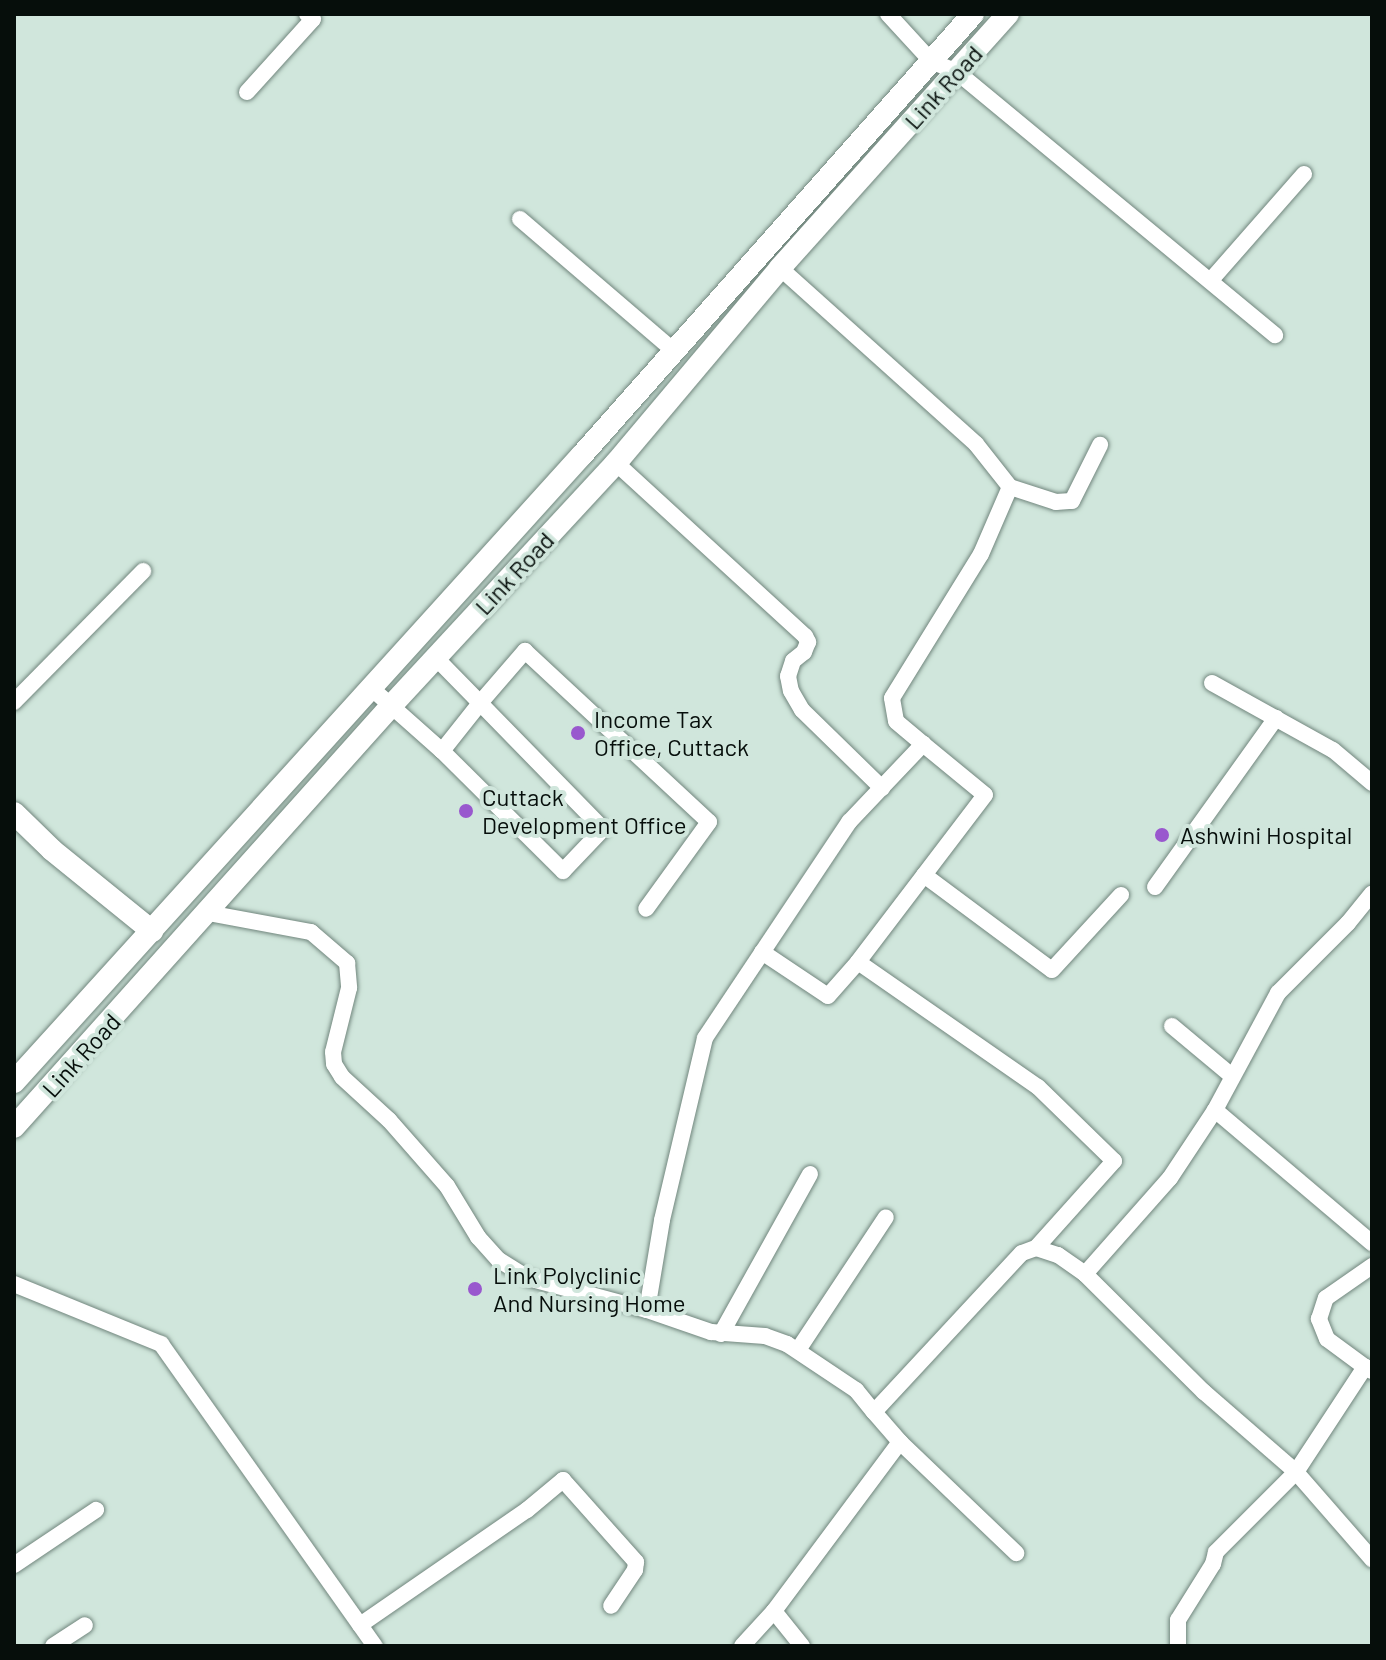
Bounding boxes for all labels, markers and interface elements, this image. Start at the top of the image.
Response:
street label: Link Road [898,39,988,135]
street label: Link Road [468,526,560,620]
place label: Income Tax Office, Cuttack [594,705,749,761]
marker: Income Tax Office, Cuttack [569,724,587,742]
place label: Cuttack Development Office [482,783,687,839]
marker: Cuttack Development Office [457,802,475,820]
place label: Ashwini Hospital [1180,821,1352,849]
marker: Ashwini Hospital [1151,824,1173,846]
street label: Link Road [36,1007,126,1103]
place label: Link Polyclinic And Nursing Home [493,1261,685,1317]
marker: Link Polyclinic And Nursing Home [464,1278,486,1300]

